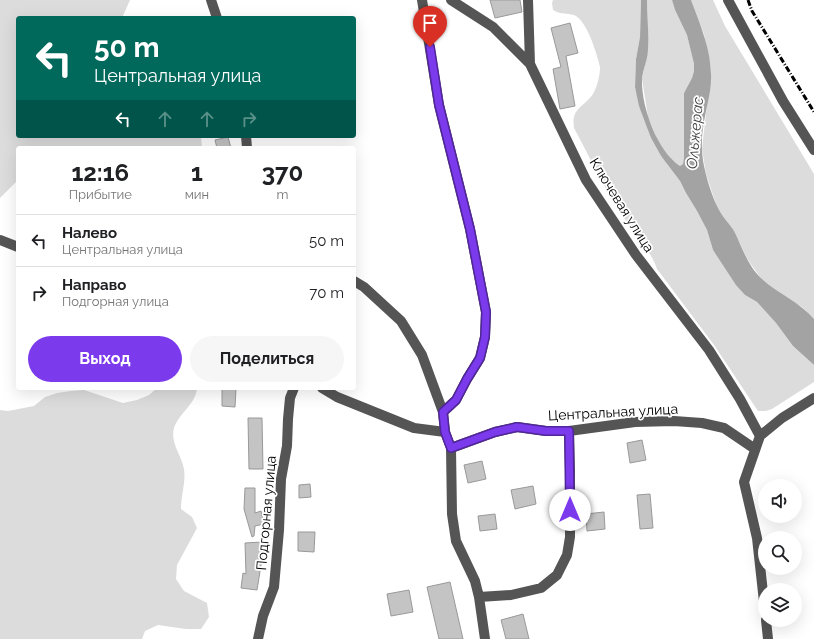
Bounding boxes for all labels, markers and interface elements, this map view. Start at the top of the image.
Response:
pin [413,6,447,47]
icon: arrive [419,12,441,34]
text: 50 m [94,31,160,64]
icon: left [28,32,80,84]
text: Центральная улица [94,65,261,86]
water label: Ольжерас [683,96,707,170]
icon: left [112,108,134,130]
icon: ahead [154,108,176,130]
icon: ahead [196,108,218,130]
icon: right [238,108,260,130]
street label: Ключевая улица [587,155,657,255]
text: 12:16 [71,158,129,187]
text: 1 [191,158,203,187]
text: 370 [262,158,303,187]
text: Прибытие [69,187,132,202]
text: мин [185,187,209,202]
text: m [277,187,288,202]
text: Налево [62,224,117,242]
icon: left [28,230,50,252]
text: 50 m [309,232,344,250]
text: Центральная улица [62,242,183,257]
text: Направо [62,276,126,294]
icon: right [28,282,50,304]
text: 70 m [309,284,344,302]
text: Подгорная улица [62,294,169,309]
button: Выход [28,336,182,382]
button: Поделиться [190,336,344,382]
street label: Центральная улица [548,401,678,423]
street label: Подгорная улица [253,455,279,571]
map controls [758,479,802,627]
button: sound [758,479,802,523]
position arrow [549,489,591,531]
button: search [758,531,802,575]
button: layers [758,583,802,627]

